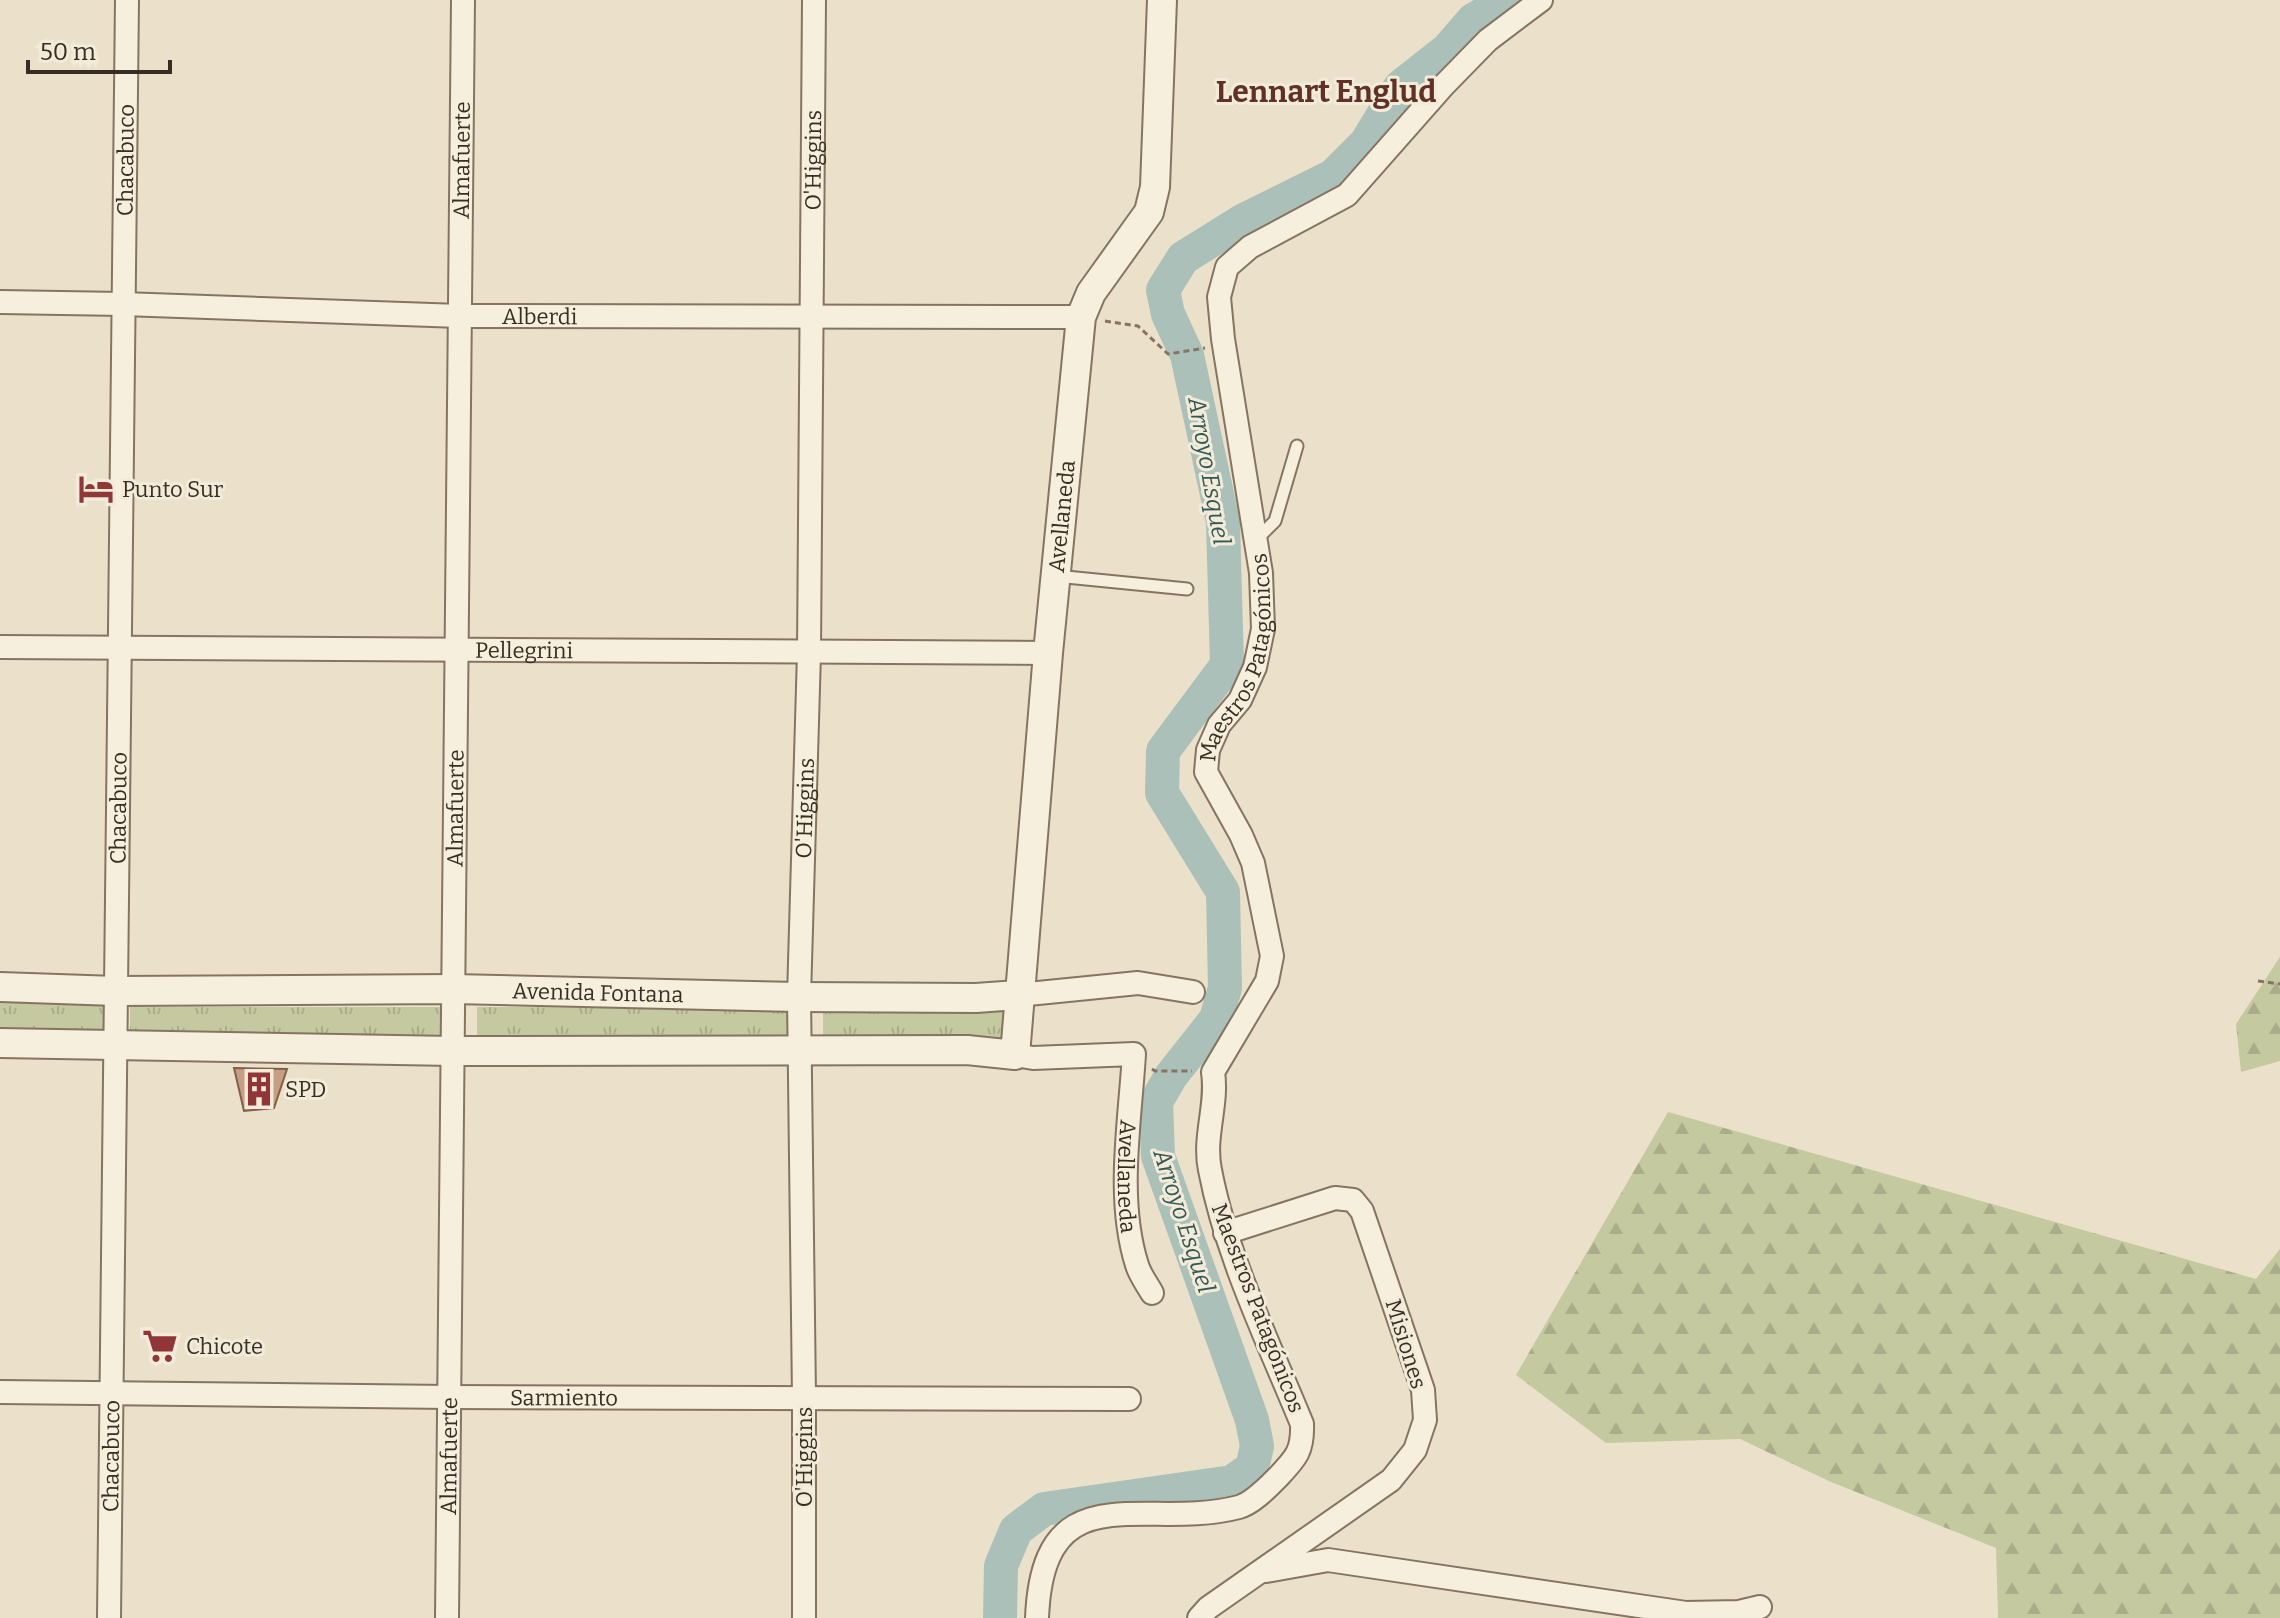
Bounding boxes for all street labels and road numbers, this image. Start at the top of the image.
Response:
street label: Almafuerte [447,101,475,219]
street label: Chacabuco [111,104,139,216]
street label: O'Higgins [799,110,827,211]
street label: Alberdi [502,303,578,330]
street label: Avellaneda [1042,459,1080,574]
street label: Maestros Patagónicos [1193,552,1277,763]
street label: Pellegrini [475,636,574,664]
street label: Almafuerte [441,749,469,867]
street label: Chacabuco [104,752,132,864]
street label: O'Higgins [790,757,819,859]
street label: Avenida Fontana [512,977,684,1008]
street label: Avellaneda [1112,1119,1143,1235]
street label: Maestros Patagónicos [1206,1199,1310,1417]
street label: Misiones [1380,1296,1432,1392]
street label: Sarmiento [510,1384,618,1411]
street label: Almafuerte [435,1397,463,1515]
street label: Chacabuco [97,1400,125,1512]
street label: O'Higgins [791,1407,818,1507]

